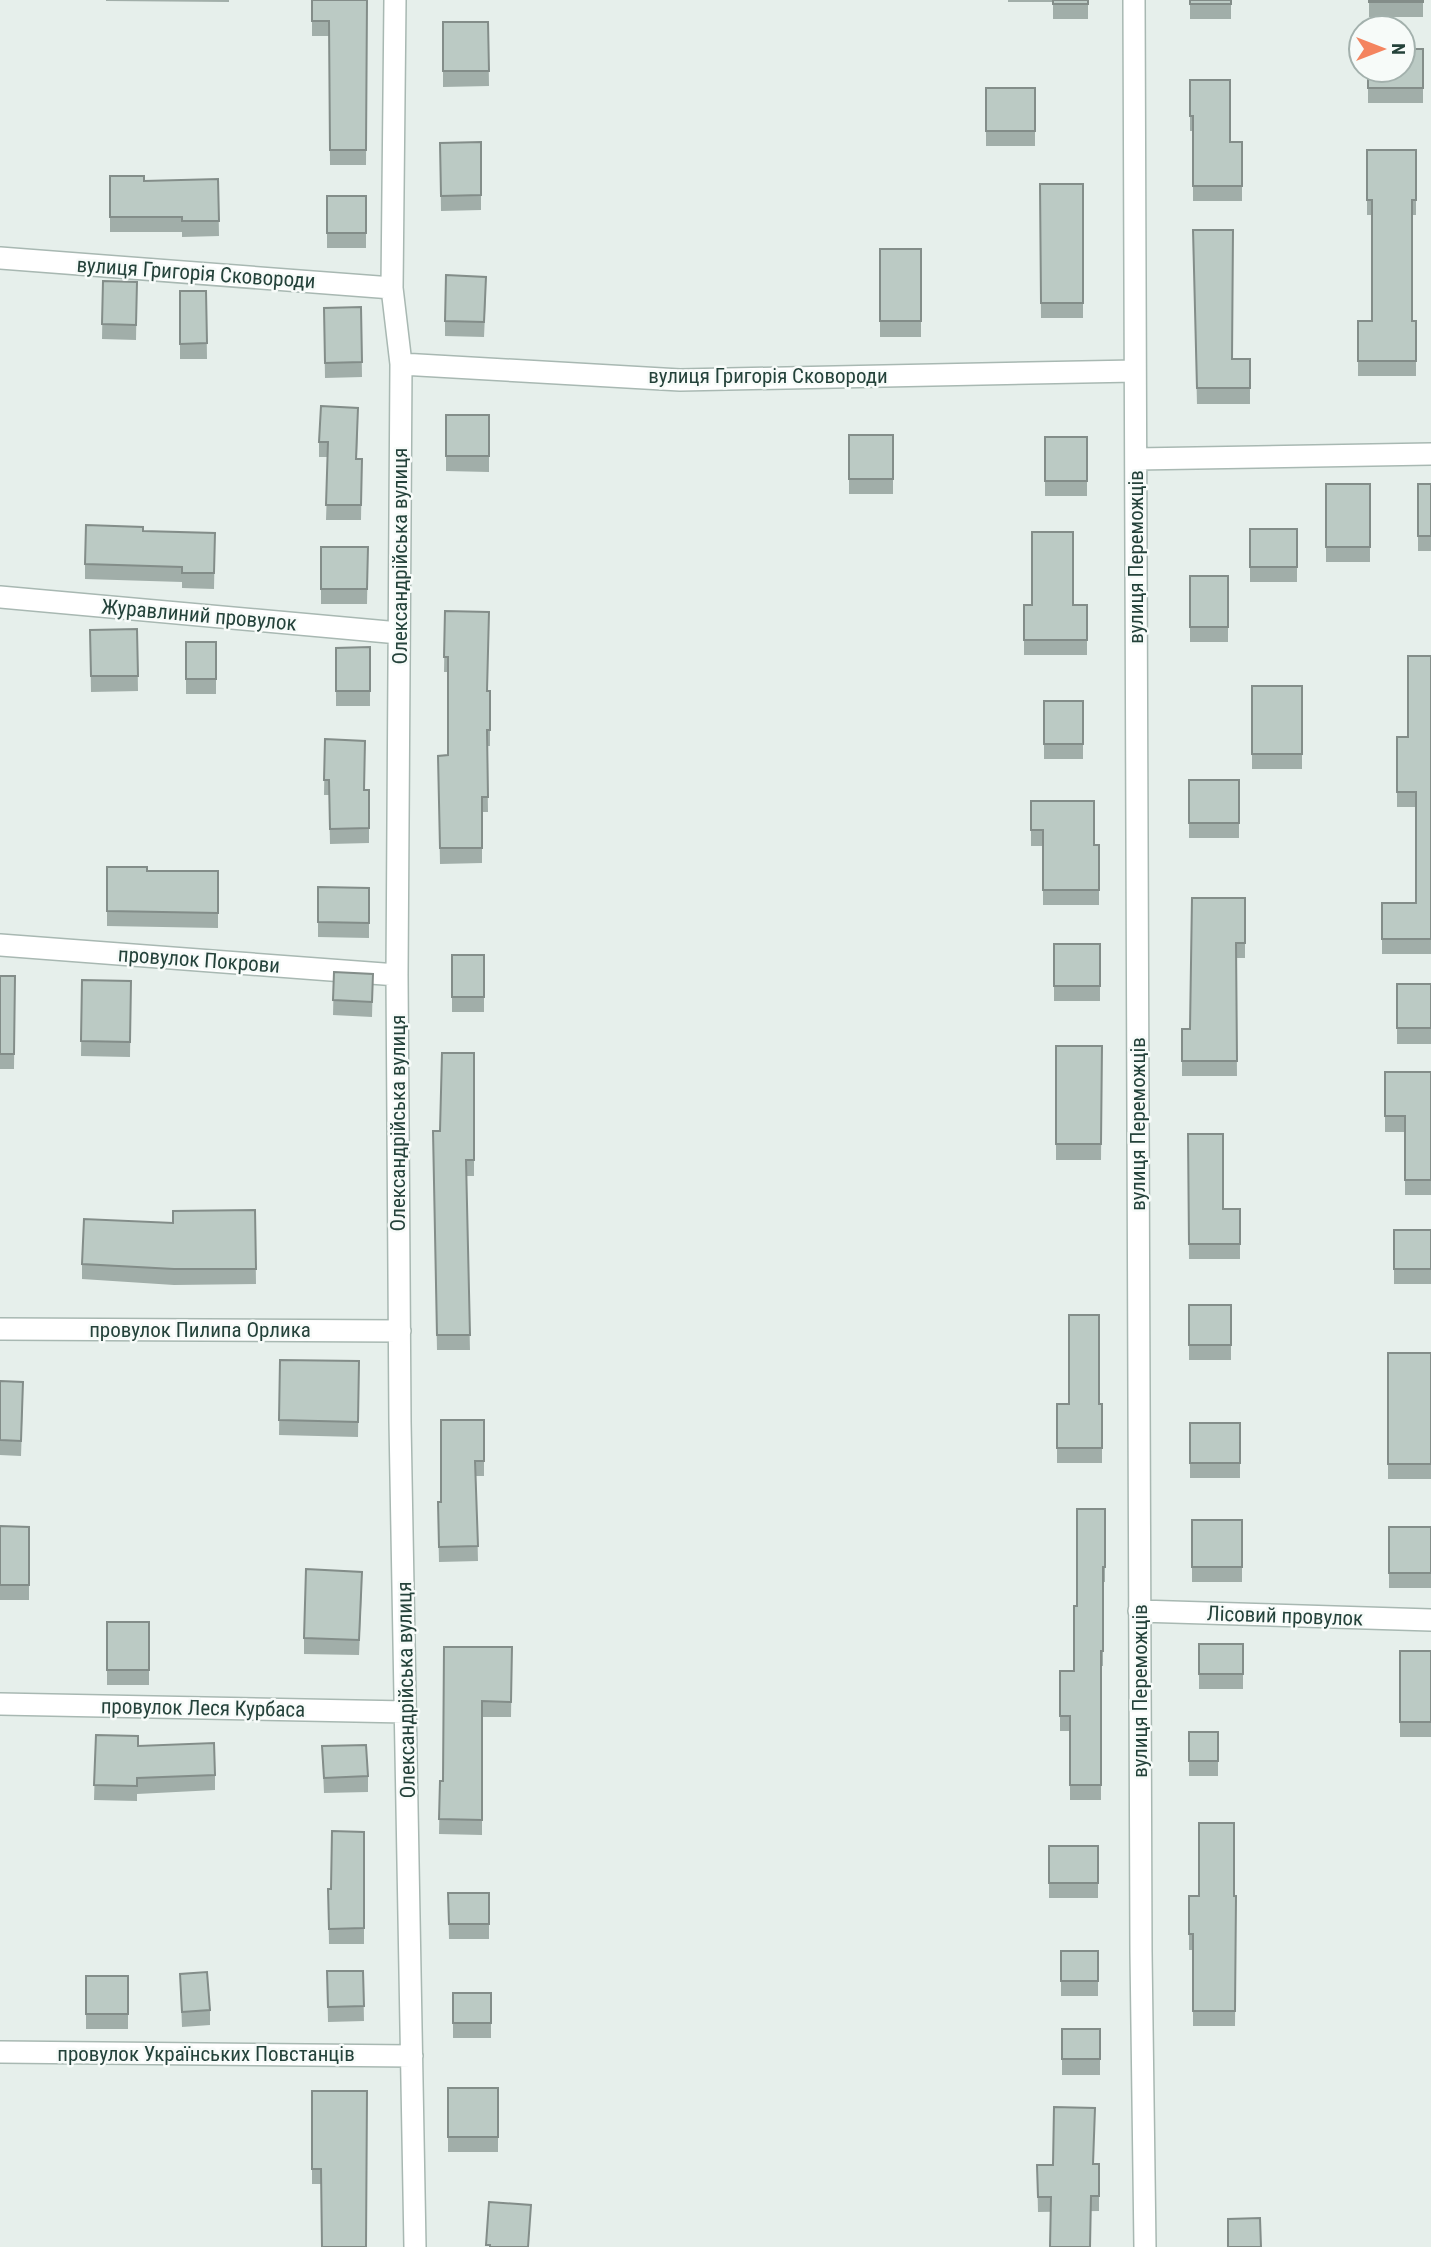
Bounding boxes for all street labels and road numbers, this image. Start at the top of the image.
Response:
street label: вулиця Григорія Сковороди [76,253,316,293]
street label: вулиця Григорія Сковороди [648,364,888,388]
street label: Олександрійська вулиця [388,448,412,664]
street label: вулиця Переможців [1124,470,1148,644]
street label: Журавлиний провулок [100,595,298,635]
street label: провулок Покрови [117,942,281,978]
street label: Олександрійська вулиця [386,1015,410,1231]
street label: вулиця Переможців [1126,1037,1150,1211]
street label: провулок Пилипа Орлика [89,1318,311,1342]
street label: Олександрійська вулиця [392,1581,420,1799]
street label: Лісовий провулок [1206,1601,1364,1631]
street label: вулиця Переможців [1128,1604,1152,1778]
street label: провулок Леся Курбаса [101,1694,305,1722]
street label: провулок Українських Повстанців [57,2042,355,2066]

